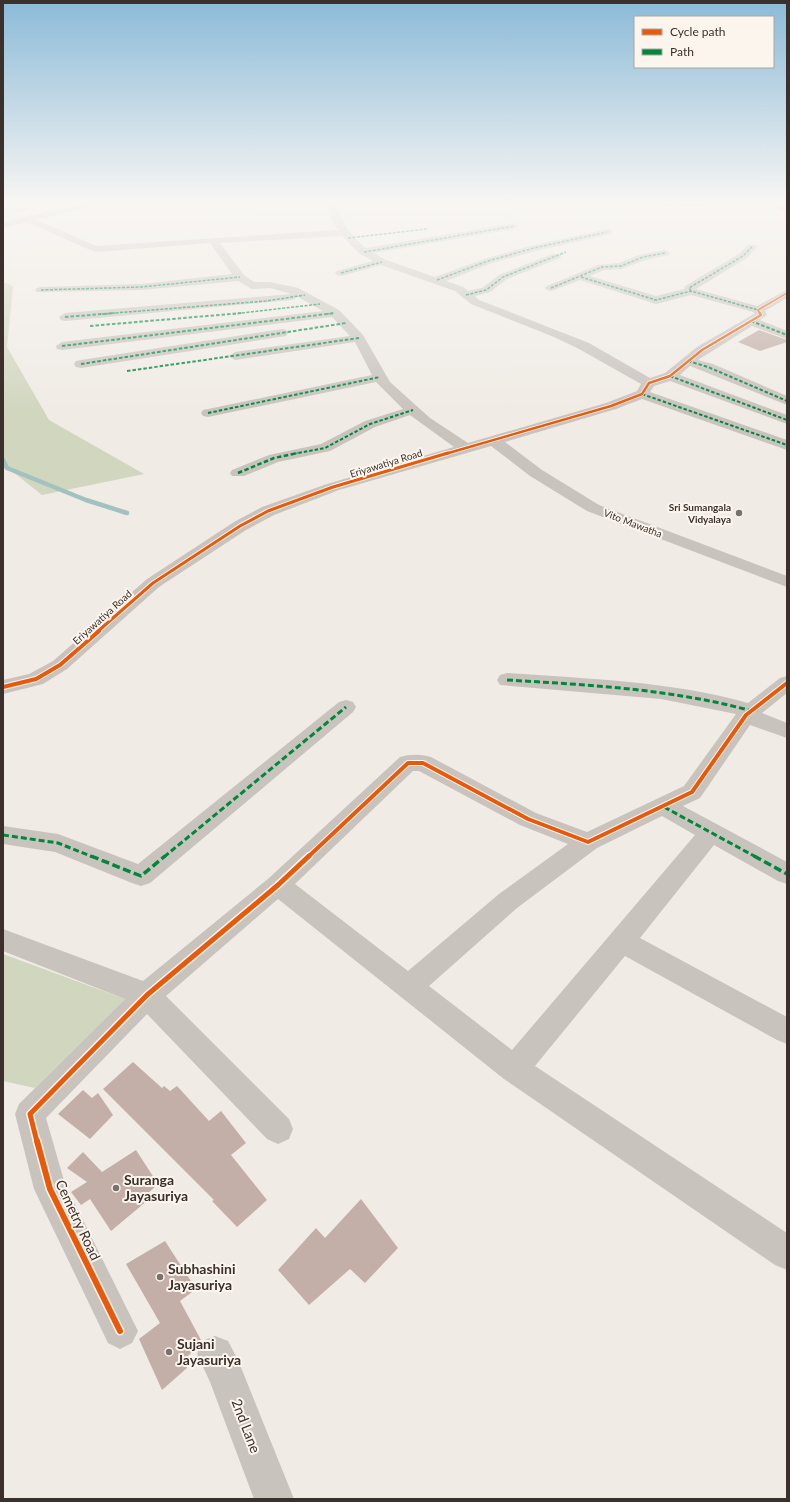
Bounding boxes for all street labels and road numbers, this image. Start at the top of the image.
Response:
street label: Eriyawatiya Road [348,446,424,480]
street label: Vito Mawatha [602,506,664,540]
street label: Eriyawatiya Road [70,587,134,647]
street label: Cemetry Road [52,1177,105,1263]
street label: 2nd Lane [228,1396,265,1455]

